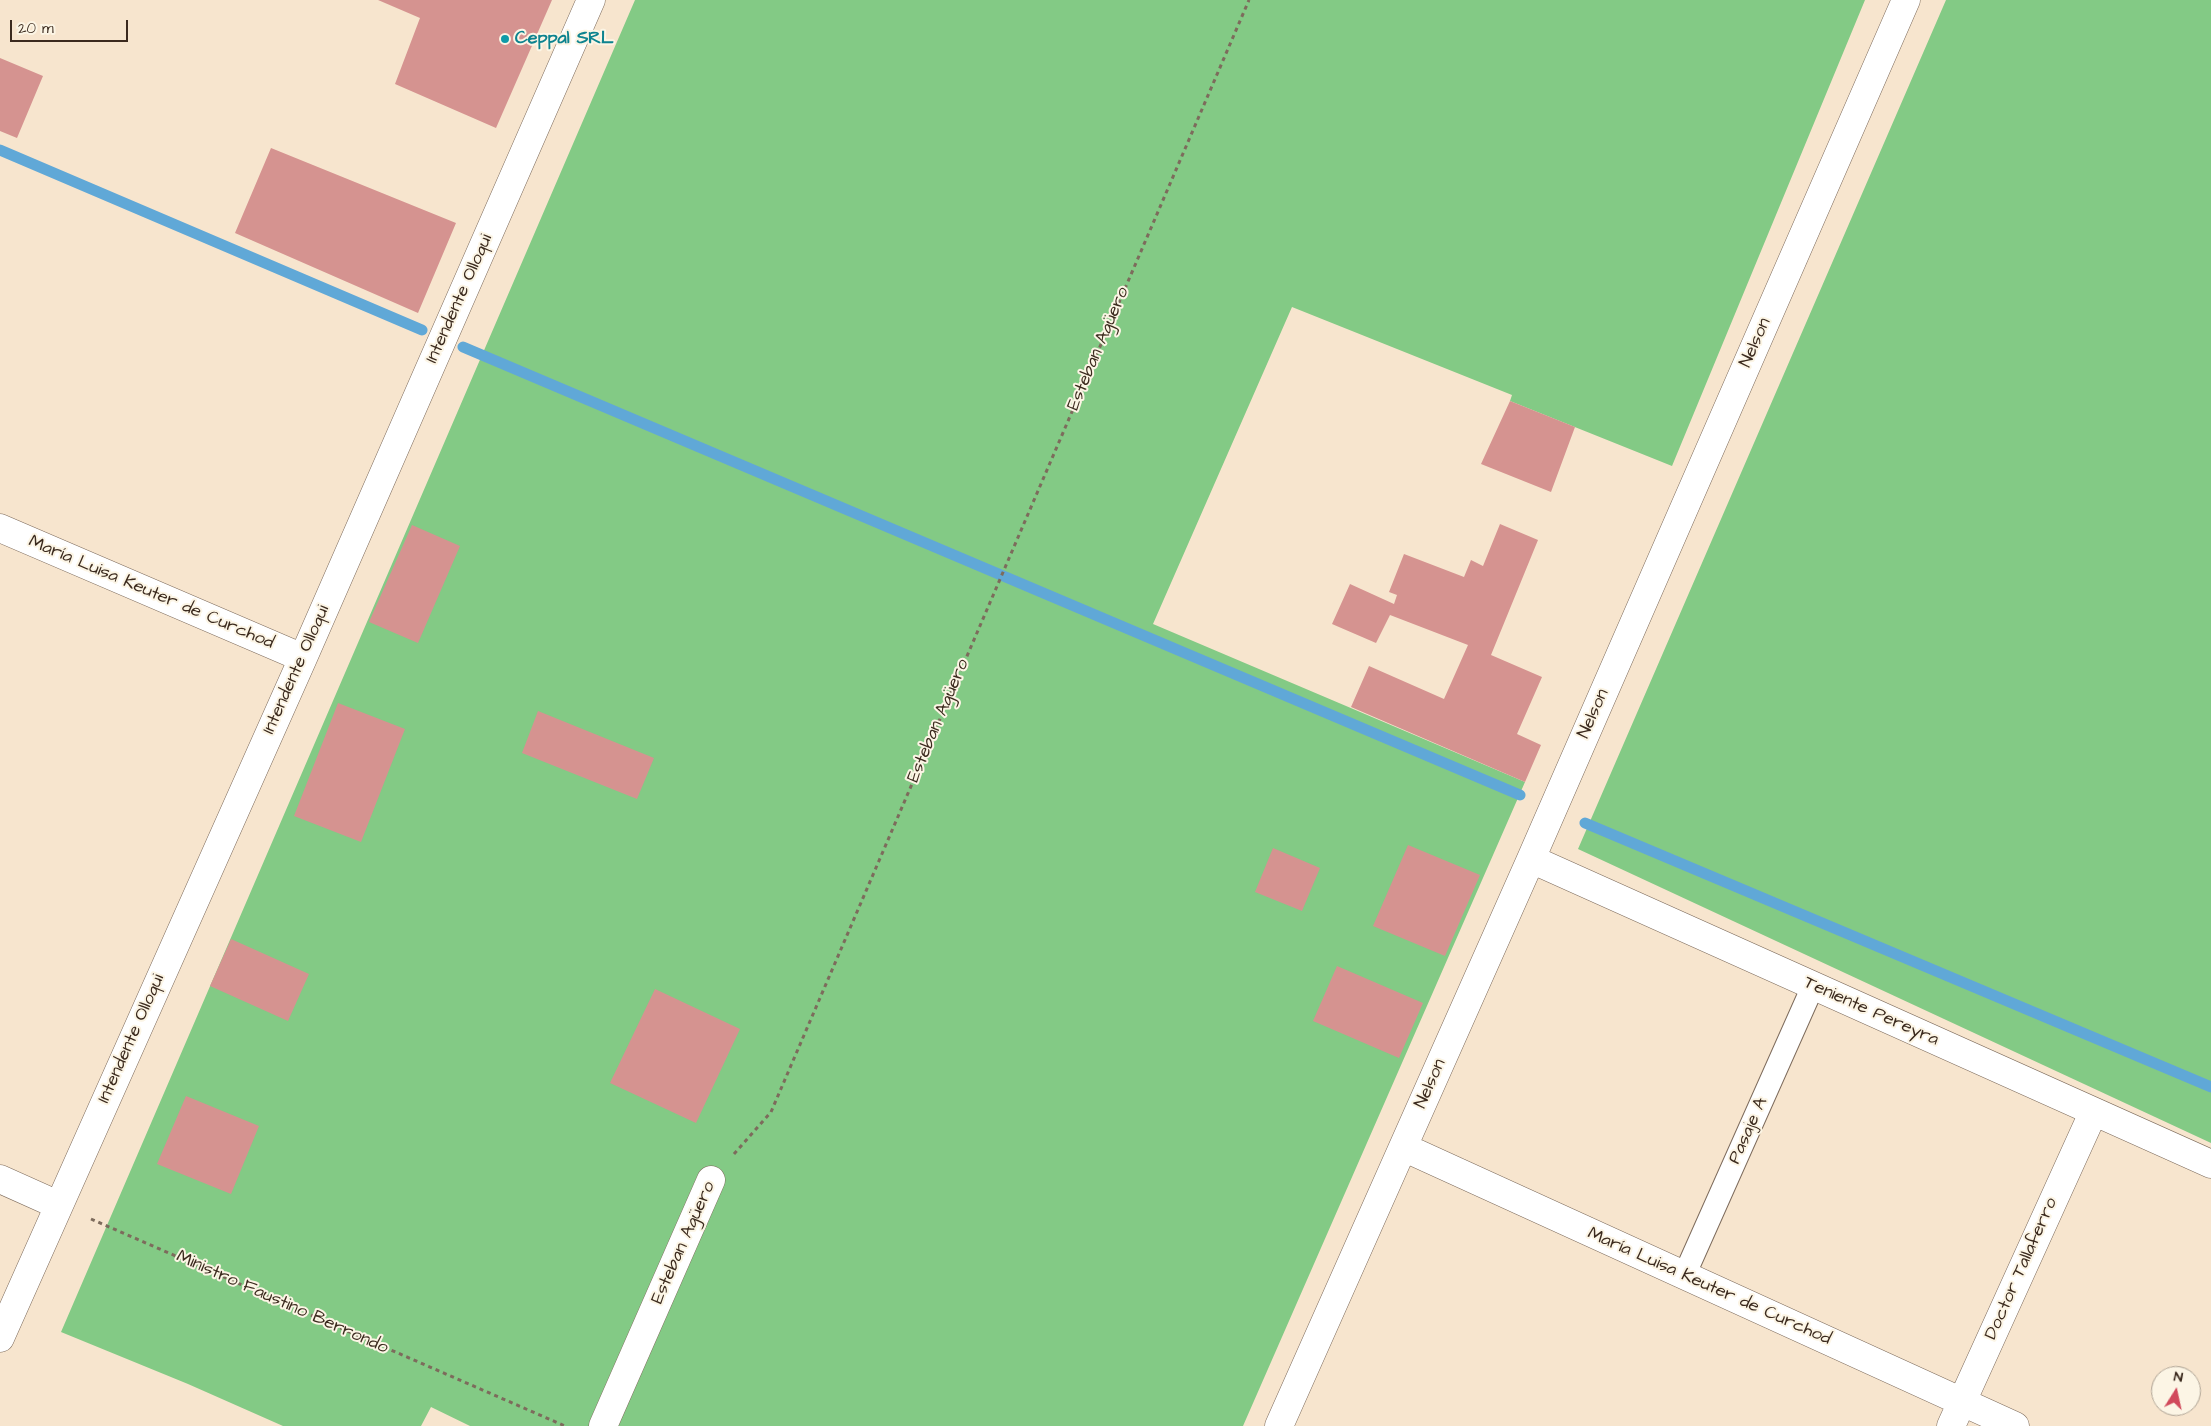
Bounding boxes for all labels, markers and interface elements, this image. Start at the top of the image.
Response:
scale bar [12,10,130,42]
text: 20 m [18,18,54,39]
place label: Ceppal SRL [515,28,614,50]
marker: Ceppal SRL [499,33,511,45]
street label: Intendente Olloqui [422,231,498,367]
street label: Esteban Agüero [1063,284,1135,414]
street label: Nelson [1736,315,1776,371]
street label: María Luisa Keuter de Curchod [25,531,277,655]
street label: Intendente Olloqui [259,602,335,738]
street label: Esteban Agüero [903,656,975,786]
street label: Nelson [1574,686,1614,742]
street label: Intendente Olloqui [94,971,170,1107]
street label: Teniente Pereyra [1800,973,1942,1051]
street label: Nelson [1411,1056,1451,1112]
street label: Pasaje A [1725,1094,1773,1168]
street label: Esteban Agüero [647,1178,721,1308]
street label: Doctor Tallaferro [1981,1195,2063,1343]
street label: María Luisa Keuter de Curchod [1584,1223,1834,1351]
street label: Ministro Faustino Berrondo [173,1246,391,1360]
north arrow [2151,1366,2201,1416]
text: N [2172,1367,2184,1388]

